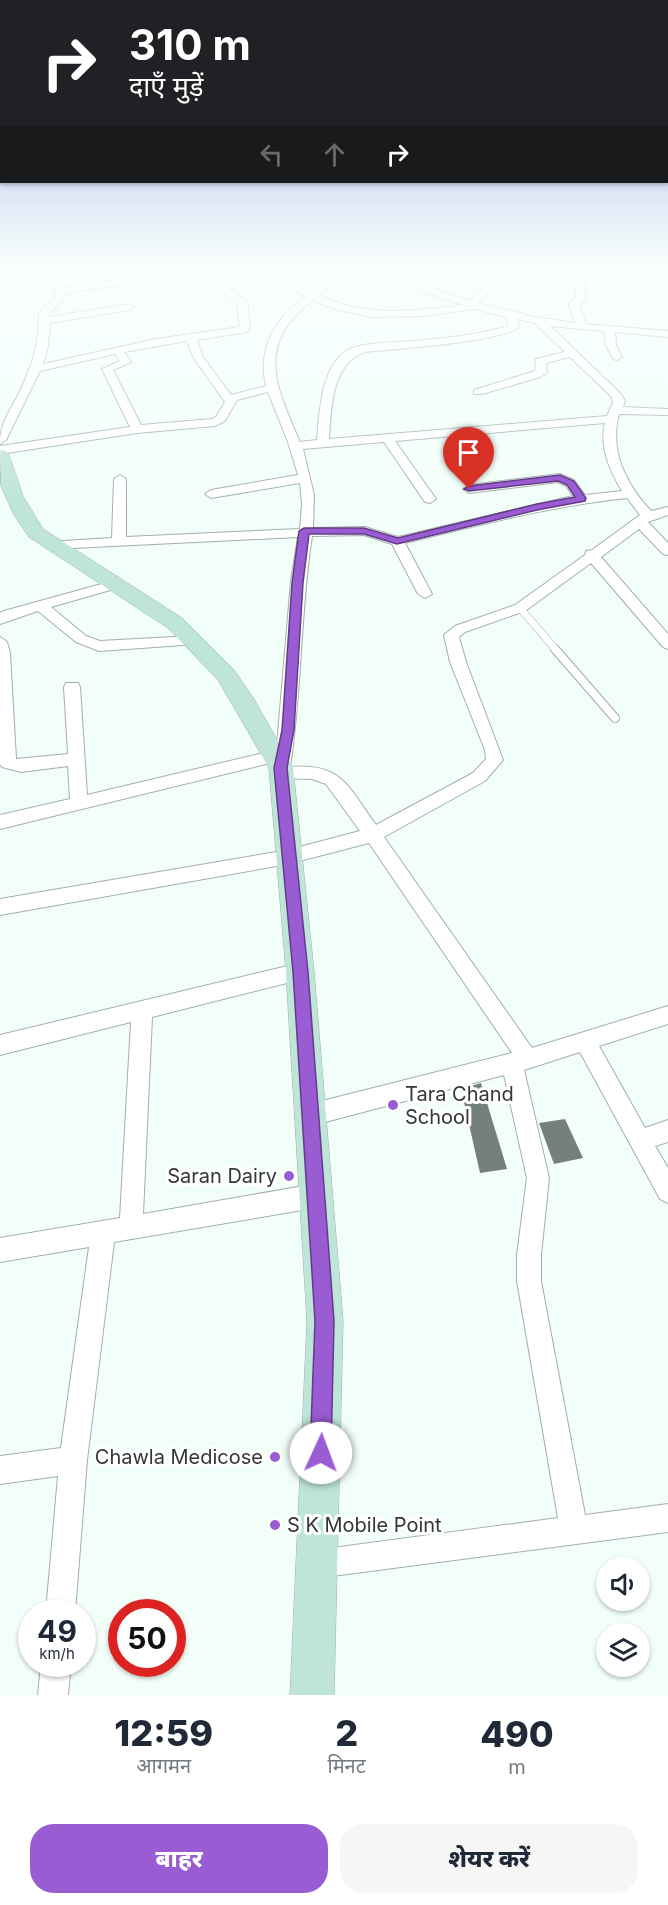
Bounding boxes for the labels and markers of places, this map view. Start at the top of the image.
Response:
pin [443,427,494,489]
place label: Tara Chand School [405,1082,514,1129]
marker: Tara Chand School [386,1098,400,1112]
place label: Saran Dairy [167,1164,277,1188]
marker: Saran Dairy [282,1169,296,1183]
place label: Chawla Medicose [95,1445,263,1469]
marker: Chawla Medicose [268,1450,282,1464]
place label: S K Mobile Point [287,1513,442,1537]
marker: S K Mobile Point [268,1518,282,1532]

